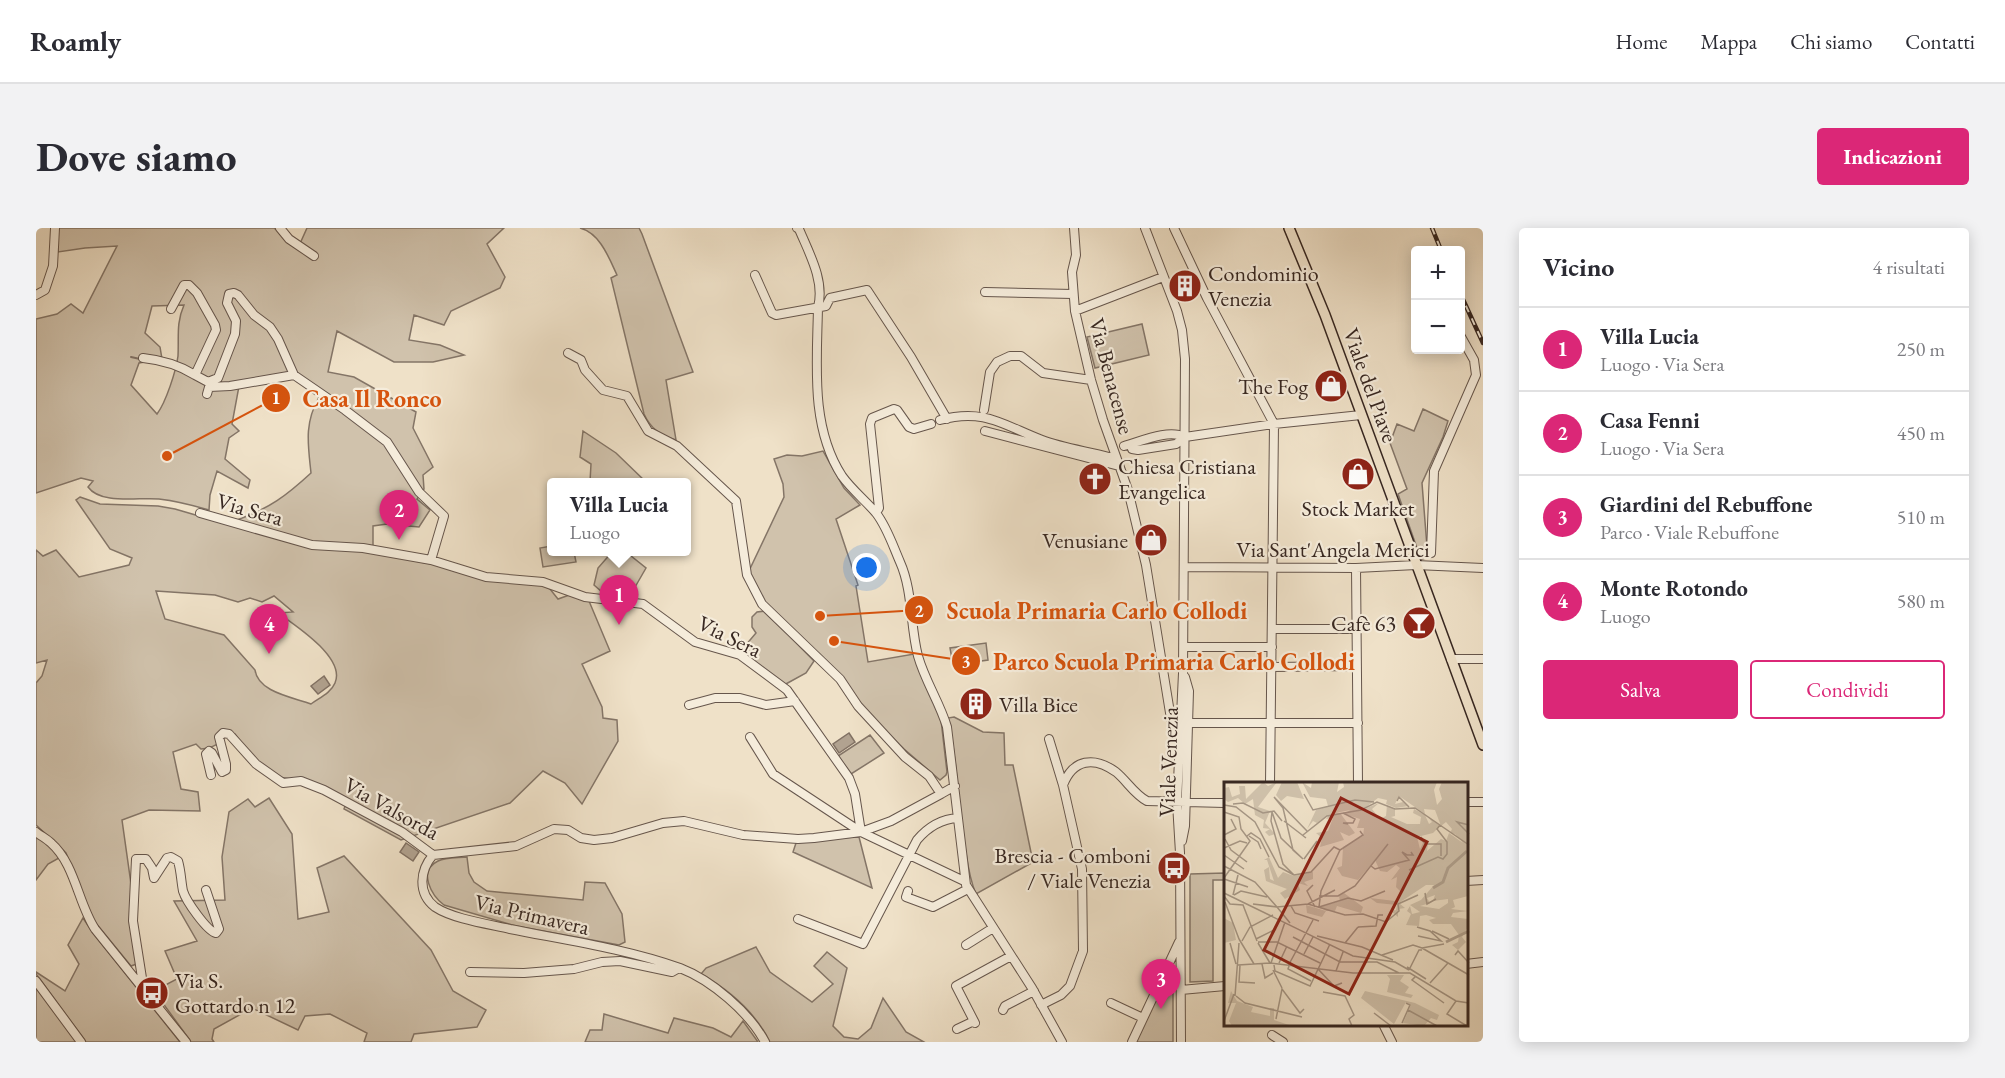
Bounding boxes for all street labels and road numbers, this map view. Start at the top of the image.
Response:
street label: Via Benacense [1082,315,1141,438]
street label: Viale del Piave [1336,324,1405,447]
street label: Via Sera [213,486,287,533]
street label: Via Sant'Angela Merici [1236,535,1430,564]
street label: Via Sera [693,609,767,664]
street label: Viale Venezia [1152,706,1185,818]
street label: Via Valsorda [339,770,445,847]
street label: Via Primavera [472,887,592,942]

